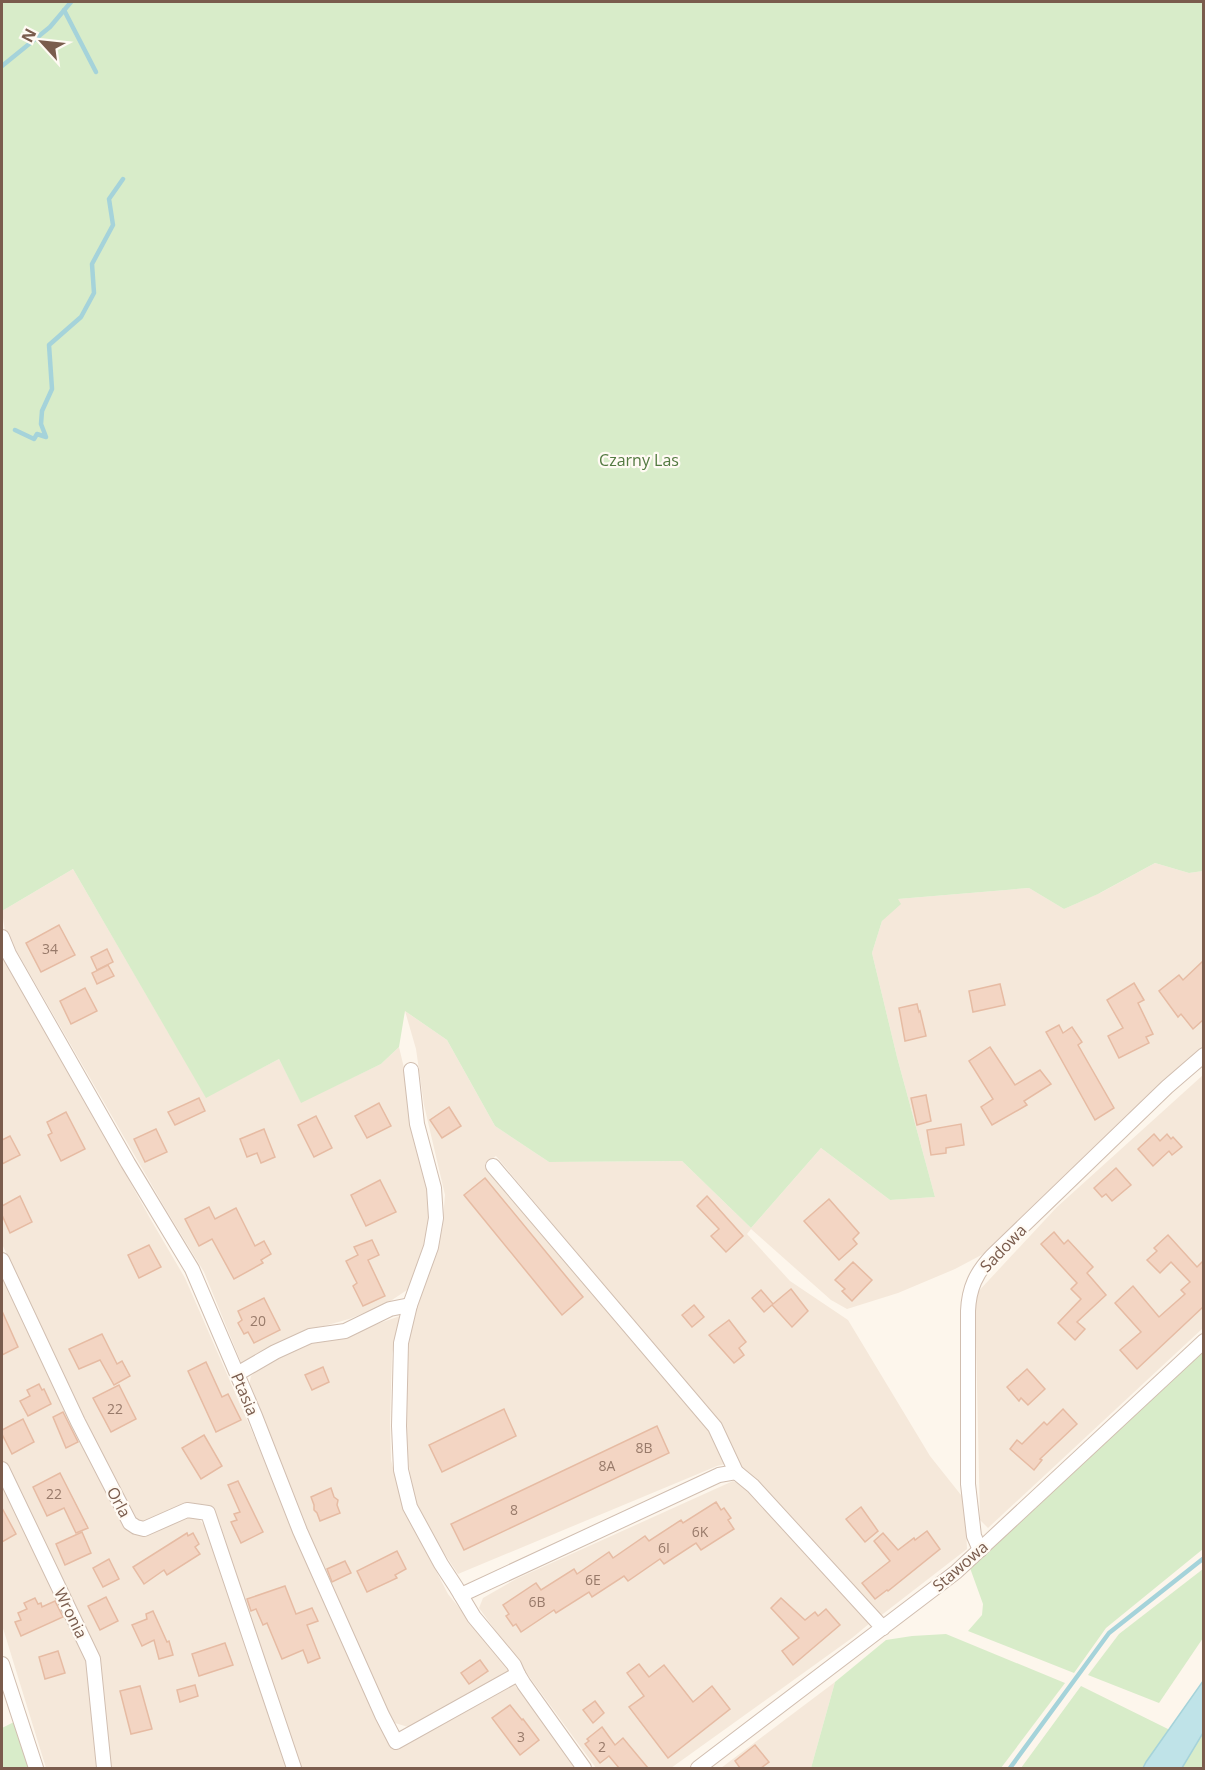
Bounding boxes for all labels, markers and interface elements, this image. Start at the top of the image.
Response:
north arrow [12,12,72,72]
text: N [16,24,41,46]
park label: Czarny Las [599,449,679,471]
house number: 34 [42,939,58,958]
street label: Sadowa [975,1219,1031,1277]
house number: 20 [250,1311,266,1330]
street label: Ptasia [226,1369,264,1419]
house number: 22 [107,1399,123,1418]
house number: 8B [635,1438,653,1457]
house number: 8A [599,1456,616,1475]
street label: Orla [102,1483,136,1521]
house number: 22 [46,1484,62,1503]
house number: 8 [510,1500,518,1519]
house number: 6K [692,1522,709,1541]
street label: Stawowa [928,1536,992,1596]
house number: 6I [658,1538,670,1557]
house number: 6E [585,1570,601,1589]
street label: Wronia [49,1584,93,1642]
house number: 6B [528,1592,546,1611]
house number: 3 [517,1727,525,1746]
house number: 2 [598,1737,606,1756]

